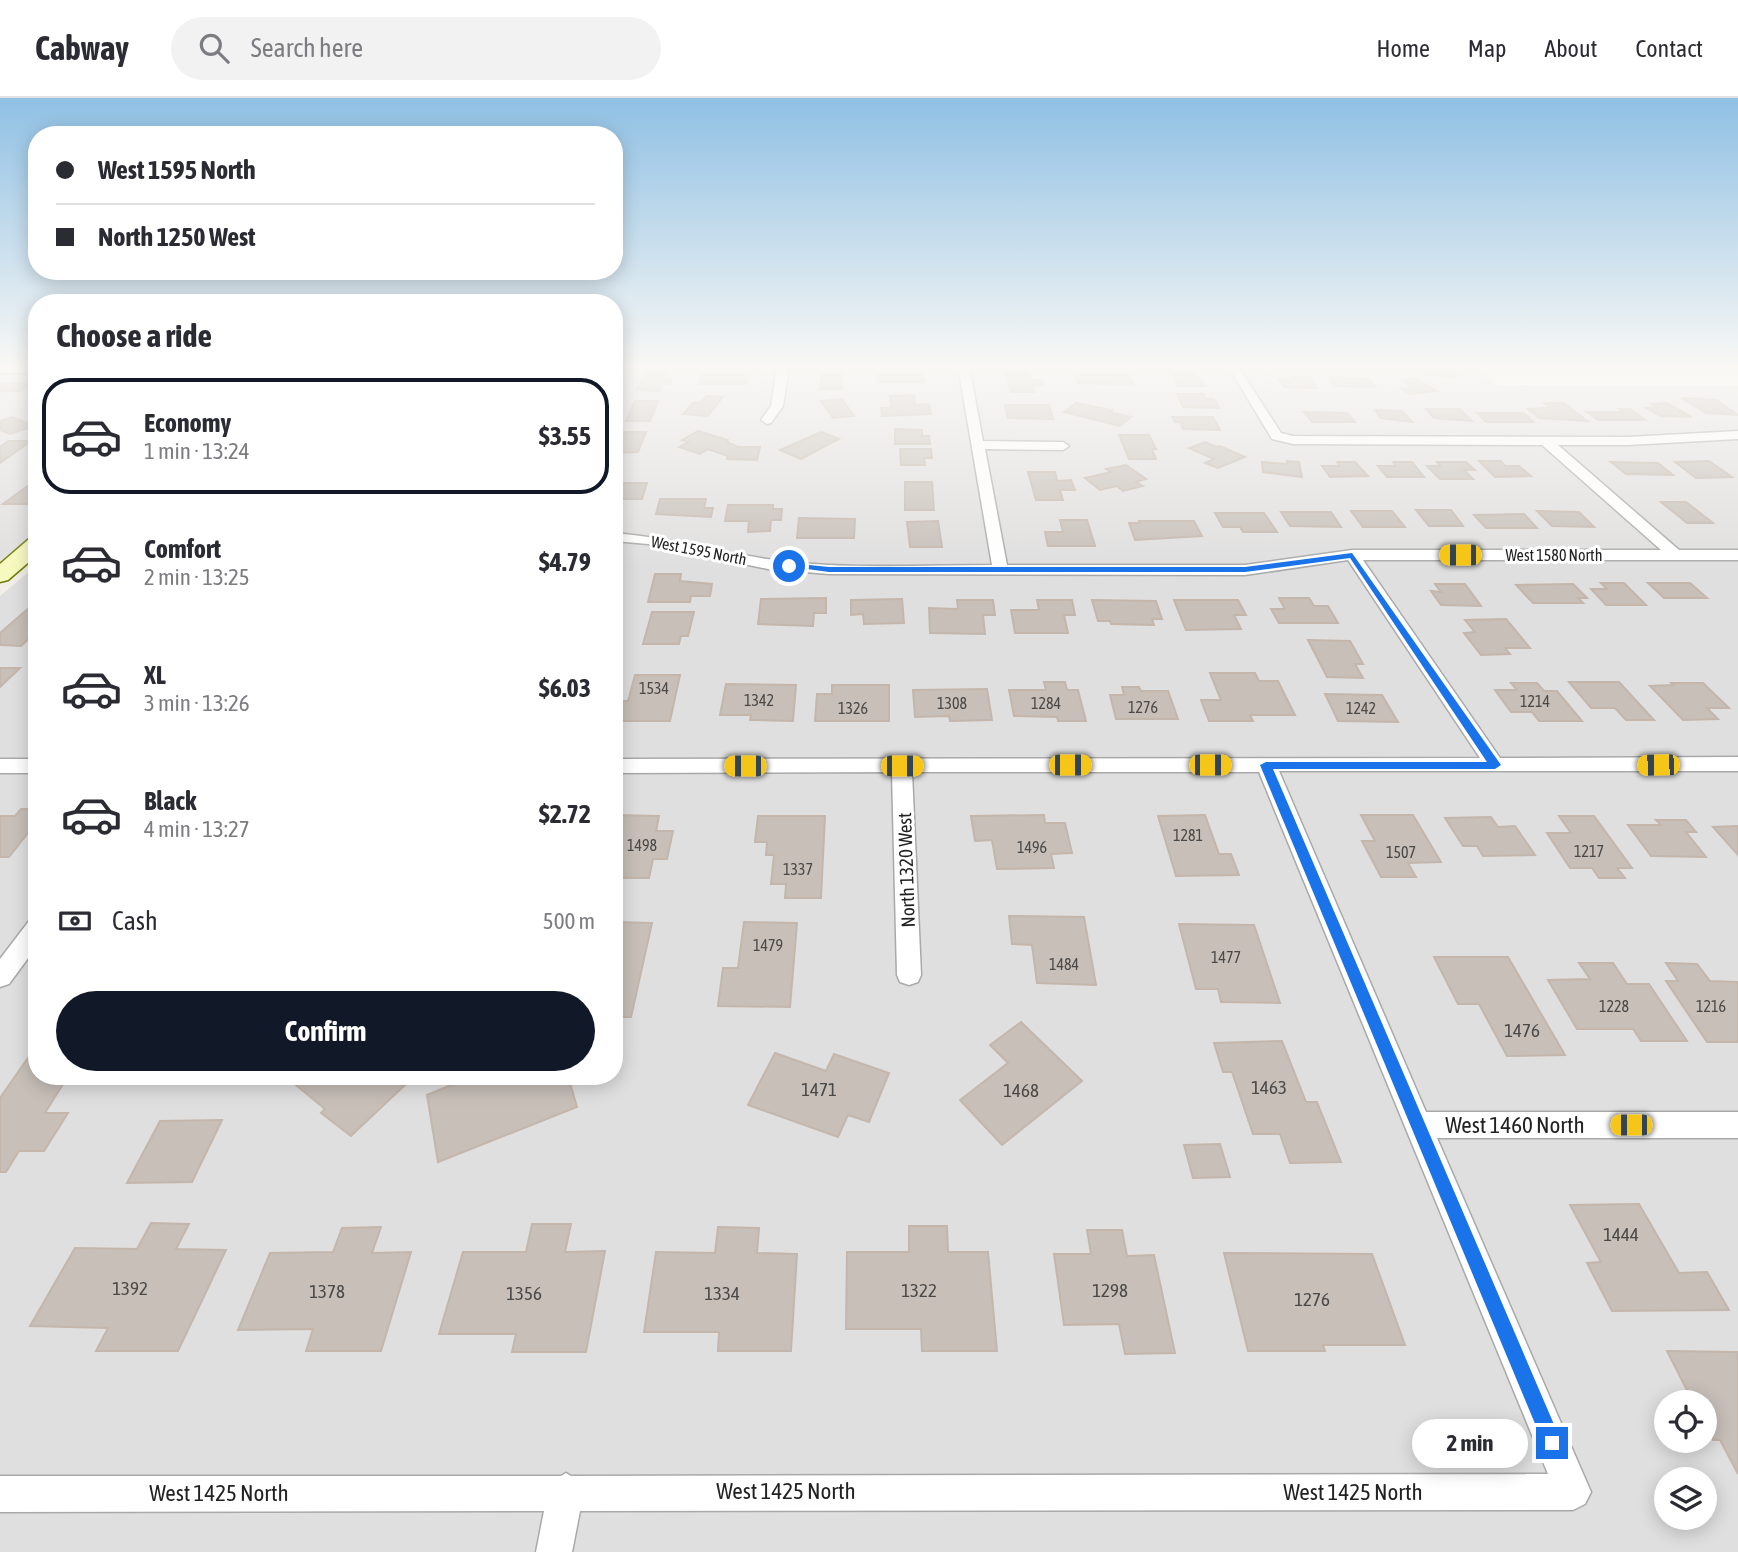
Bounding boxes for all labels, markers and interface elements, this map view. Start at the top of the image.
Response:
search box [171,17,661,80]
text: Cabway [35,29,129,67]
icon: search [195,29,233,67]
text: Search here [251,33,363,63]
text: Home [1376,35,1430,62]
text: Map [1468,35,1506,62]
text: About [1544,35,1597,62]
text: Contact [1635,35,1703,62]
text: West 1595 North [98,155,256,185]
text: North 1250 West [98,222,256,252]
text: Choose a ride [56,317,212,354]
icon: car [60,405,123,468]
text: Economy [144,408,231,438]
text: $3.55 [539,421,591,451]
text: 1 min · 13:24 [144,438,250,464]
icon: car [60,531,123,594]
street label: West 1595 North [650,532,748,568]
text: Comfort [144,534,221,564]
car [1440,545,1482,566]
street label: West 1580 North [1506,546,1603,564]
text: $4.79 [539,547,591,577]
route start [773,550,805,582]
text: 2 min · 13:25 [144,564,250,590]
icon: car [60,657,123,720]
text: XL [144,660,166,690]
text: $6.03 [539,673,591,703]
house number: 1534 [639,679,669,697]
text: 3 min · 13:26 [144,690,250,716]
house number: 1342 [744,691,774,709]
house number: 1214 [1520,692,1550,710]
house number: 1308 [937,694,967,712]
house number: 1284 [1031,694,1061,712]
house number: 1276 [1128,698,1158,716]
house number: 1326 [838,699,868,717]
house number: 1242 [1346,699,1376,717]
car [1637,754,1680,776]
car [1050,755,1092,776]
car [1190,755,1232,776]
car [725,756,767,777]
car [882,756,924,777]
icon: car [60,783,123,846]
text: Black [144,786,196,816]
text: $2.72 [539,799,591,829]
street label: North 1320 West [893,812,919,928]
text: 4 min · 13:27 [144,816,250,842]
house number: 1281 [1173,826,1203,844]
house number: 1498 [627,836,657,854]
house number: 1496 [1017,838,1047,856]
house number: 1217 [1574,842,1604,860]
house number: 1507 [1386,843,1416,861]
house number: 1337 [783,860,813,878]
icon: cash [56,902,94,940]
text: Cash [112,906,158,936]
text: 500 m [543,908,595,934]
house number: 1479 [753,936,783,954]
house number: 1477 [1211,948,1241,966]
house number: 1484 [1049,955,1079,973]
button: Confirm [56,991,595,1071]
house number: 1228 [1599,997,1629,1015]
house number: 1216 [1696,997,1726,1015]
house number: 1476 [1504,1019,1540,1041]
house number: 1463 [1251,1076,1287,1098]
house number: 1471 [801,1078,837,1100]
house number: 1468 [1003,1079,1039,1101]
street label: West 1460 North [1445,1112,1585,1138]
car [1611,1115,1653,1136]
house number: 1444 [1603,1223,1639,1245]
house number: 1392 [112,1277,148,1299]
house number: 1322 [901,1279,937,1301]
house number: 1298 [1092,1279,1128,1301]
house number: 1378 [309,1280,345,1302]
house number: 1356 [506,1282,542,1304]
house number: 1334 [704,1282,740,1304]
house number: 1276 [1294,1288,1330,1310]
map controls [1654,1390,1717,1530]
button: locate [1654,1390,1717,1453]
callout: 2 min [1412,1418,1528,1468]
route end [1536,1427,1568,1459]
text: 2 min [1447,1430,1493,1456]
button: layers [1654,1467,1717,1530]
street label: West 1425 North [716,1478,856,1504]
street label: West 1425 North [1283,1479,1423,1505]
street label: West 1425 North [149,1480,289,1506]

